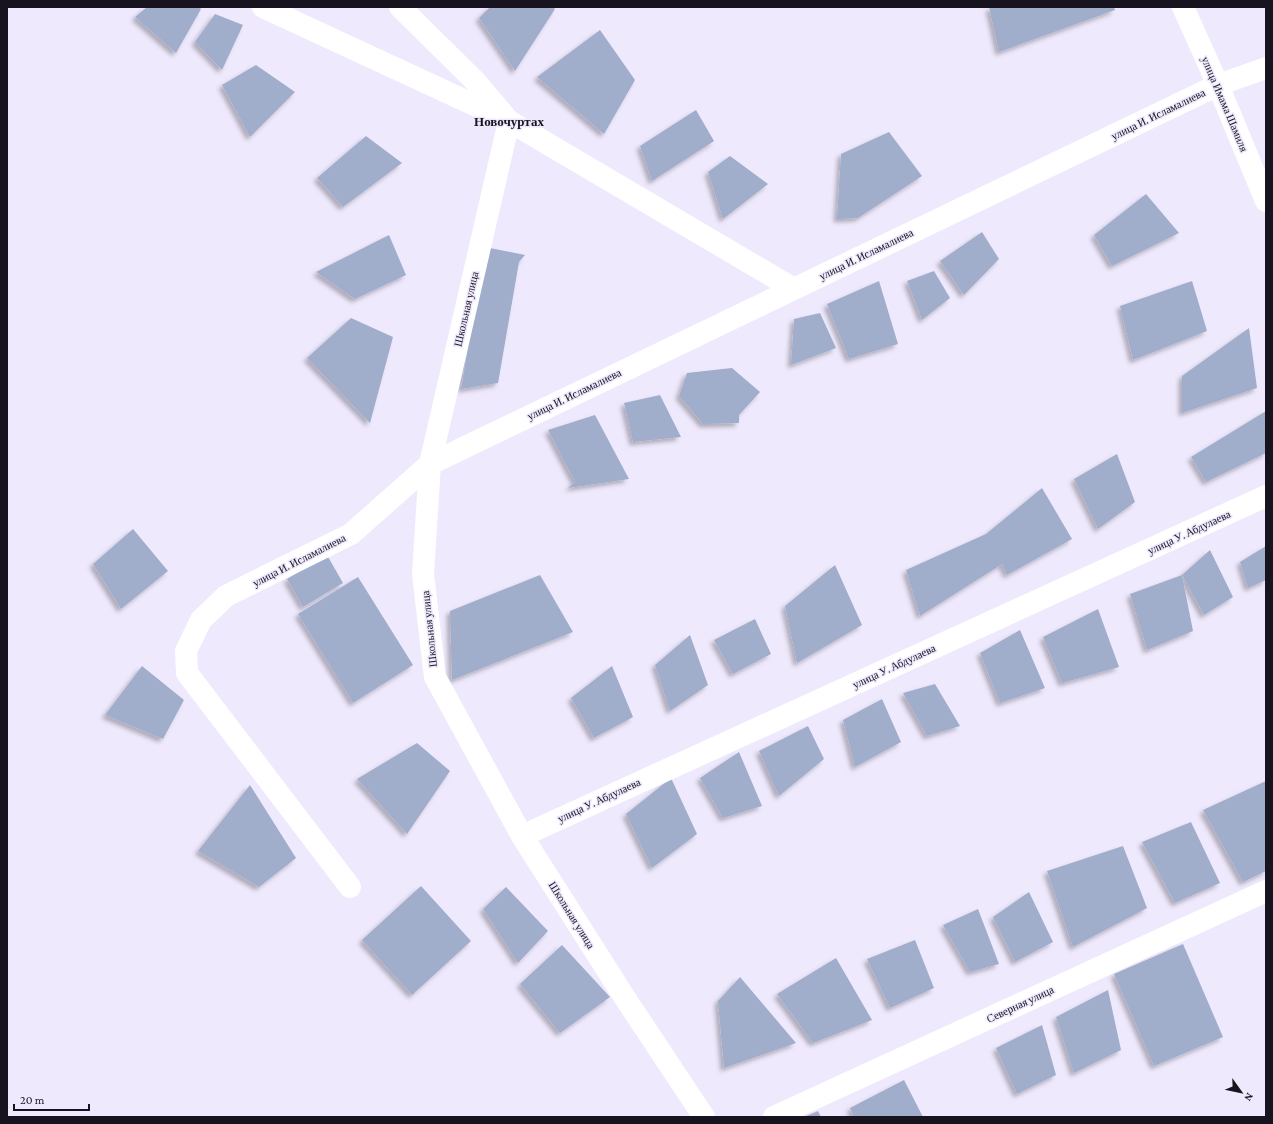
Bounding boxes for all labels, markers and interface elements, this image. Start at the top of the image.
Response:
street label: улица Имама Шамиля [1200,55,1250,153]
street label: улица И. Исламалиева [1109,86,1207,142]
district label: Новочуртах [474,114,544,129]
street label: улица И. Исламалиева [817,226,915,282]
street label: Школьная улица [452,270,481,348]
street label: улица И. Исламалиева [525,366,623,422]
street label: улица У. Абдулаева [1146,507,1232,556]
street label: улица И. Исламалиева [250,531,348,589]
street label: Школьная улица [419,590,439,668]
street label: улица У. Абдулаева [851,641,937,690]
street label: улица У. Абдулаева [556,775,642,824]
street label: Школьная улица [547,879,597,951]
street label: Северная улица [984,983,1056,1025]
north arrow [1221,1072,1261,1112]
scale bar [14,1086,89,1112]
text: N [1242,1091,1256,1104]
text: 20 m [20,1093,45,1107]

